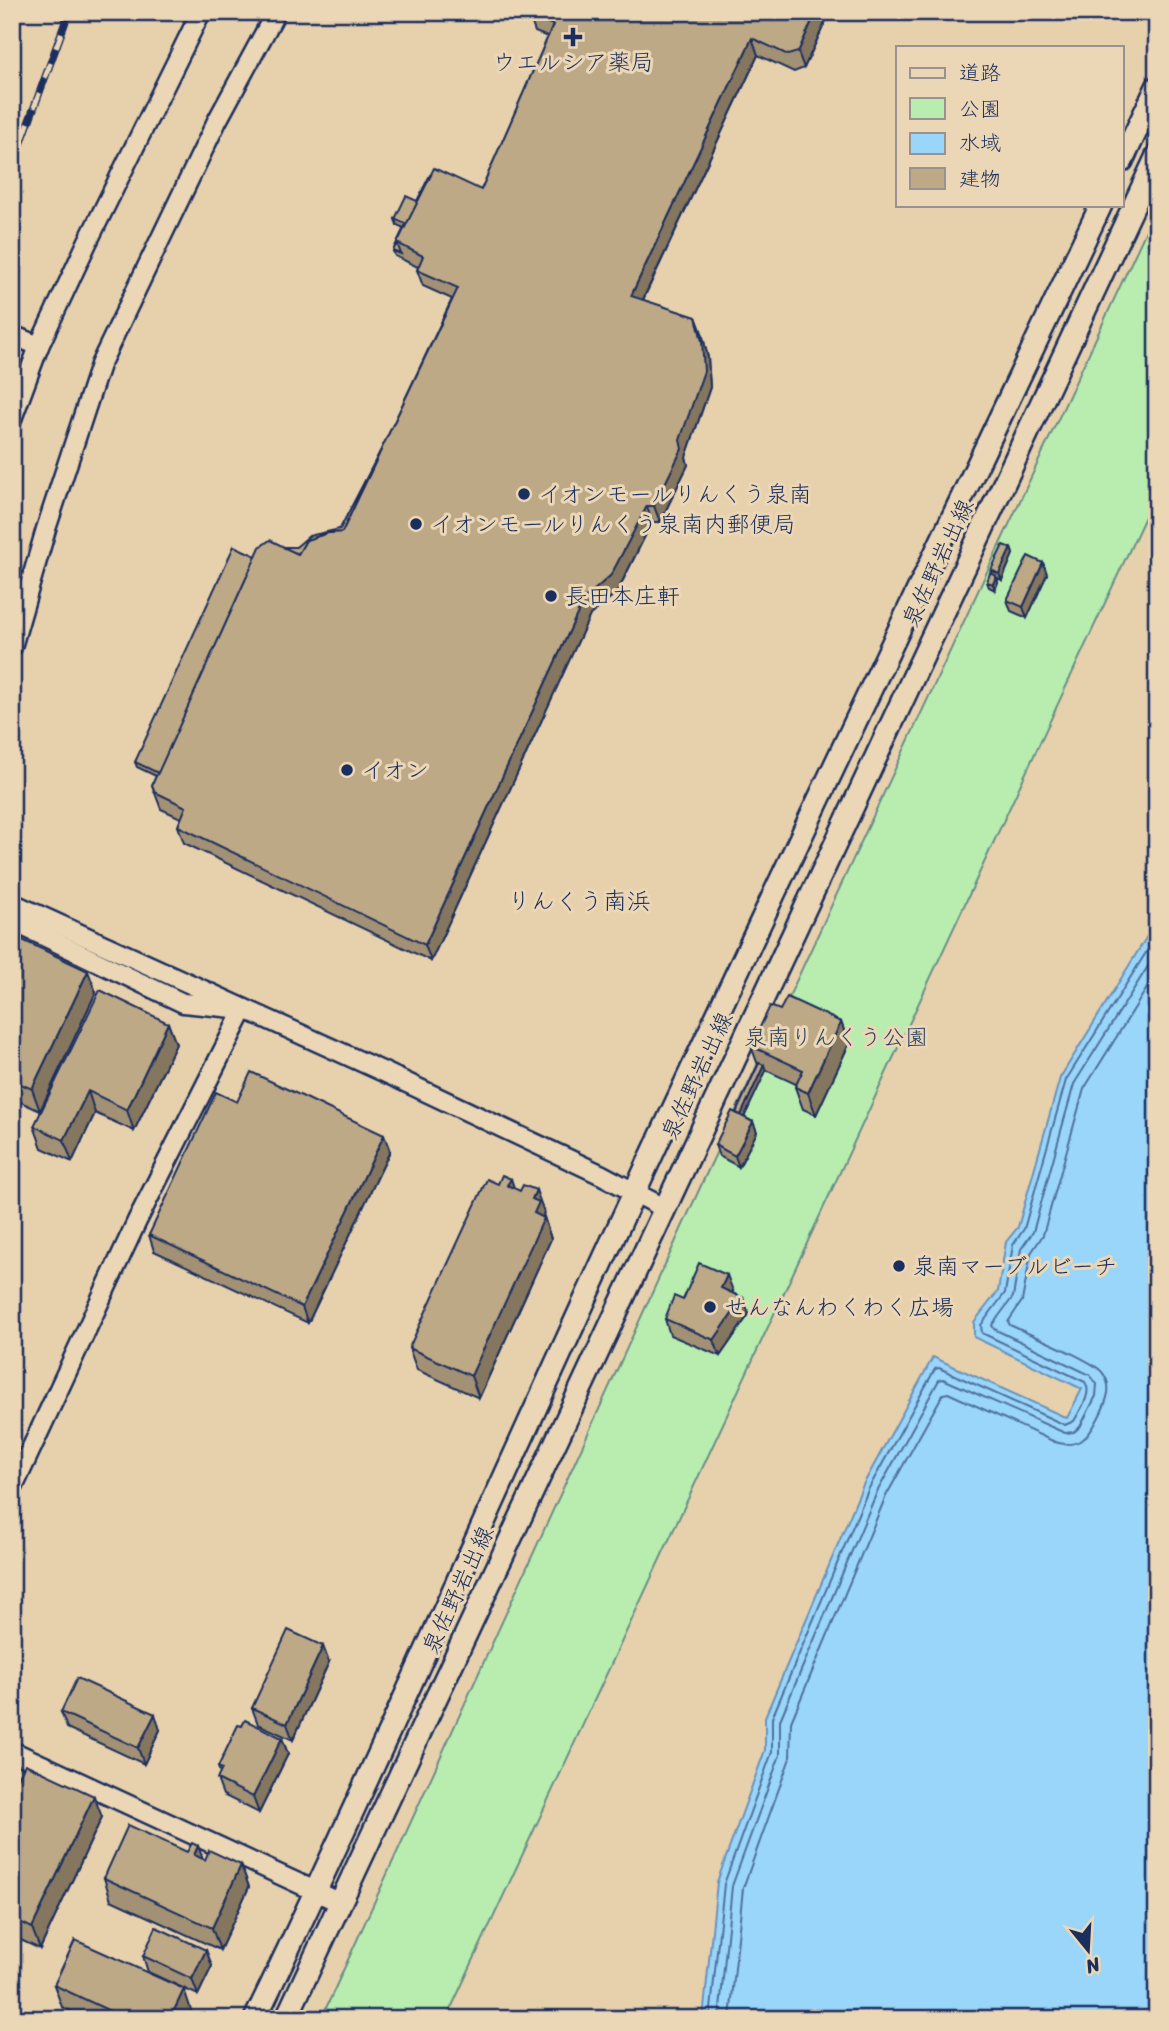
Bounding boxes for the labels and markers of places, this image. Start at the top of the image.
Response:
marker: ウエルシア薬局 [565,29,581,45]
place label: ウエルシア薬局 [493,42,654,83]
place label: イオンモールりんくう泉南 [538,474,812,515]
marker: イオンモールりんくう泉南 [516,486,532,502]
place label: イオンモールりんくう泉南内郵便局 [430,504,796,545]
marker: イオンモールりんくう泉南内郵便局 [408,516,424,532]
place label: 長田本庄軒 [565,576,680,617]
marker: 長田本庄軒 [543,588,559,604]
place label: イオン [361,750,429,791]
marker: イオン [339,762,355,778]
place label: 泉南マーブルビーチ [913,1246,1117,1287]
marker: 泉南マーブルビーチ [891,1258,907,1274]
place label: せんなんわくわく広場 [724,1287,954,1328]
marker: せんなんわくわく広場 [702,1299,718,1315]

